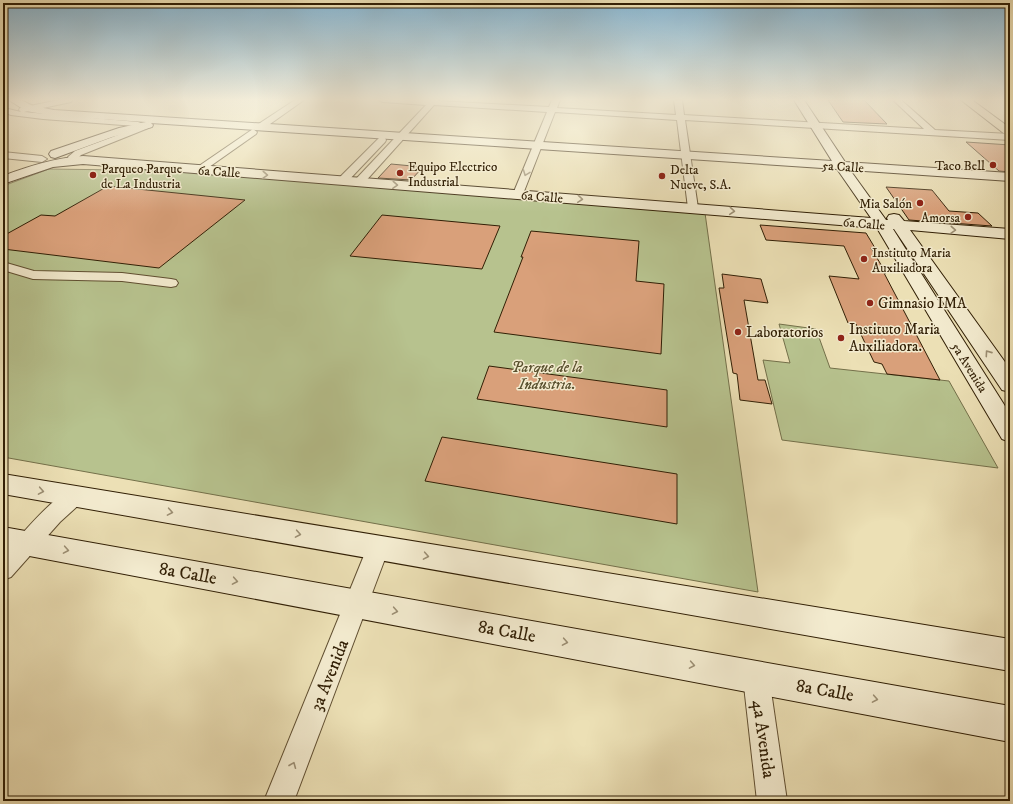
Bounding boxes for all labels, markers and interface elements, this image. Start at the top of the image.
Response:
street label: 5a Calle [821,158,864,176]
place label: Taco Bell [935,158,985,174]
place label: Equipo Electrico Industrial [408,159,497,190]
marker: Taco Bell [988,160,998,170]
place label: Parqueo Parque de La Industria [101,161,182,192]
place label: Delta Nueve, S.A. [670,162,731,193]
street label: 6a Calle [197,163,241,181]
marker: Equipo Electrico Industrial [395,168,405,178]
one-way arrow [523,169,531,176]
marker: Parqueo Parque de La Industria [88,170,98,180]
one-way arrow [262,170,268,179]
marker: Delta Nueve, S.A. [657,171,667,181]
one-way arrow [392,180,398,189]
street label: 6a Calle [520,187,564,207]
one-way arrow [577,195,583,204]
place label: Mia Salón [859,196,912,212]
marker: Mia Salón [915,198,925,208]
one-way arrow [729,207,735,216]
place label: Amorsa [921,210,960,226]
marker: Amorsa [963,212,973,222]
street label: 6a Calle [842,214,886,234]
one-way arrow [950,225,956,234]
place label: Instituto Maria Auxiliadora [872,245,951,276]
marker: Instituto Maria Auxiliadora [859,254,869,264]
place label: Gimnasio IMA [878,294,967,313]
marker: Gimnasio IMA [865,298,875,308]
place label: Instituto Maria Auxiliadora. [849,320,941,356]
place label: Laboratorios [746,323,823,342]
marker: Laboratorios [733,327,743,337]
marker: Instituto Maria Auxiliadora. [836,333,846,343]
street label: 5a Avenida [948,340,991,396]
one-way arrow [985,350,993,357]
park label: Parque de la Industria. [511,358,583,394]
one-way arrow [38,486,45,495]
one-way arrow [166,508,173,516]
one-way arrow [295,530,301,538]
one-way arrow [63,545,69,554]
one-way arrow [423,551,429,560]
street label: 8a Calle [157,558,218,590]
one-way arrow [232,577,238,585]
one-way arrow [392,606,399,615]
street label: 8a Calle [476,616,537,648]
street label: 3a Avenida [306,636,354,714]
one-way arrow [561,637,568,646]
one-way arrow [689,661,696,669]
street label: 8a Calle [794,675,855,707]
one-way arrow [872,694,878,703]
street label: 4a Avenida [747,699,779,780]
one-way arrow [289,761,297,768]

